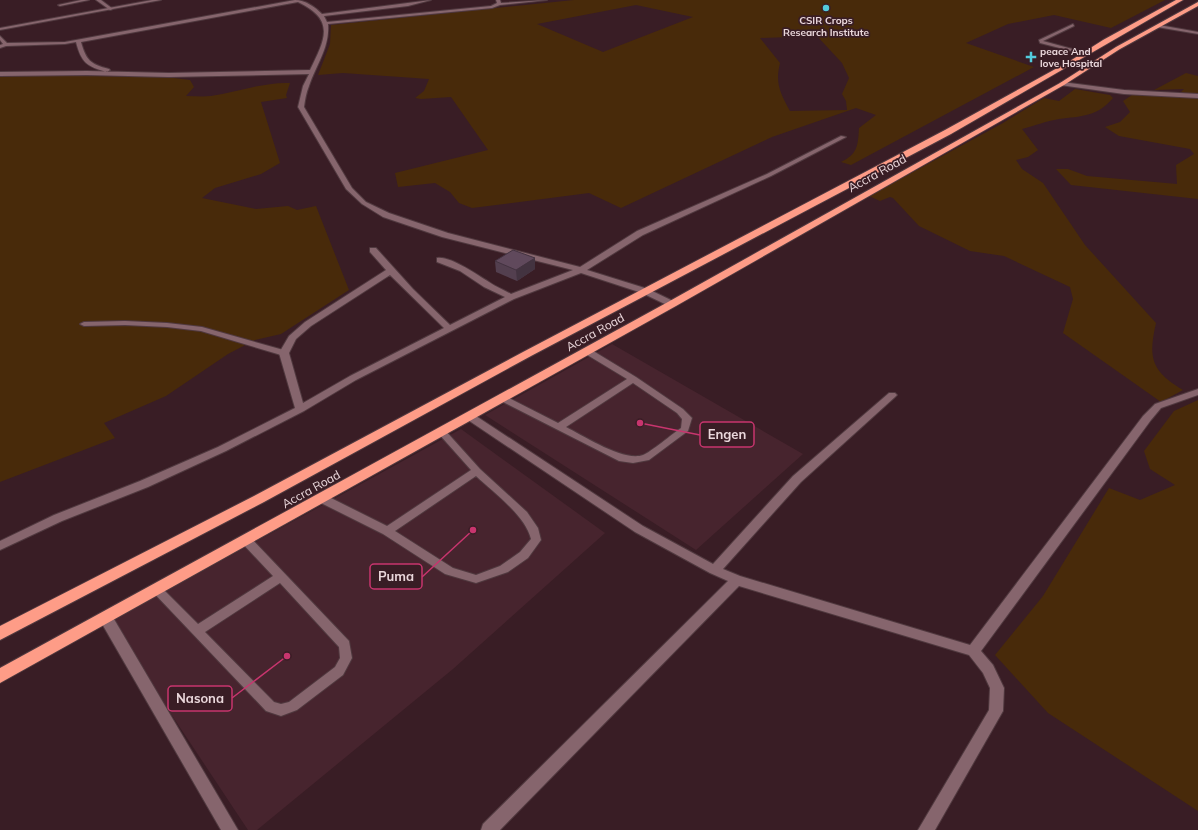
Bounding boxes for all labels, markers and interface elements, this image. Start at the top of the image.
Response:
marker: CSIR Crops Research Institute [821,3,831,13]
place label: CSIR Crops Research Institute [783,14,869,39]
place label: peace And love Hospital [1040,45,1102,70]
marker: peace And love Hospital [1025,51,1037,63]
street label: Accra Road [845,151,909,195]
street label: Accra Road [563,310,627,354]
callout: Engen [700,422,754,447]
text: Engen [708,426,746,442]
street label: Accra Road [279,467,343,511]
callout: Puma [370,564,422,589]
text: Puma [378,568,414,584]
callout: Nasona [168,686,232,711]
text: Nasona [176,690,224,706]

